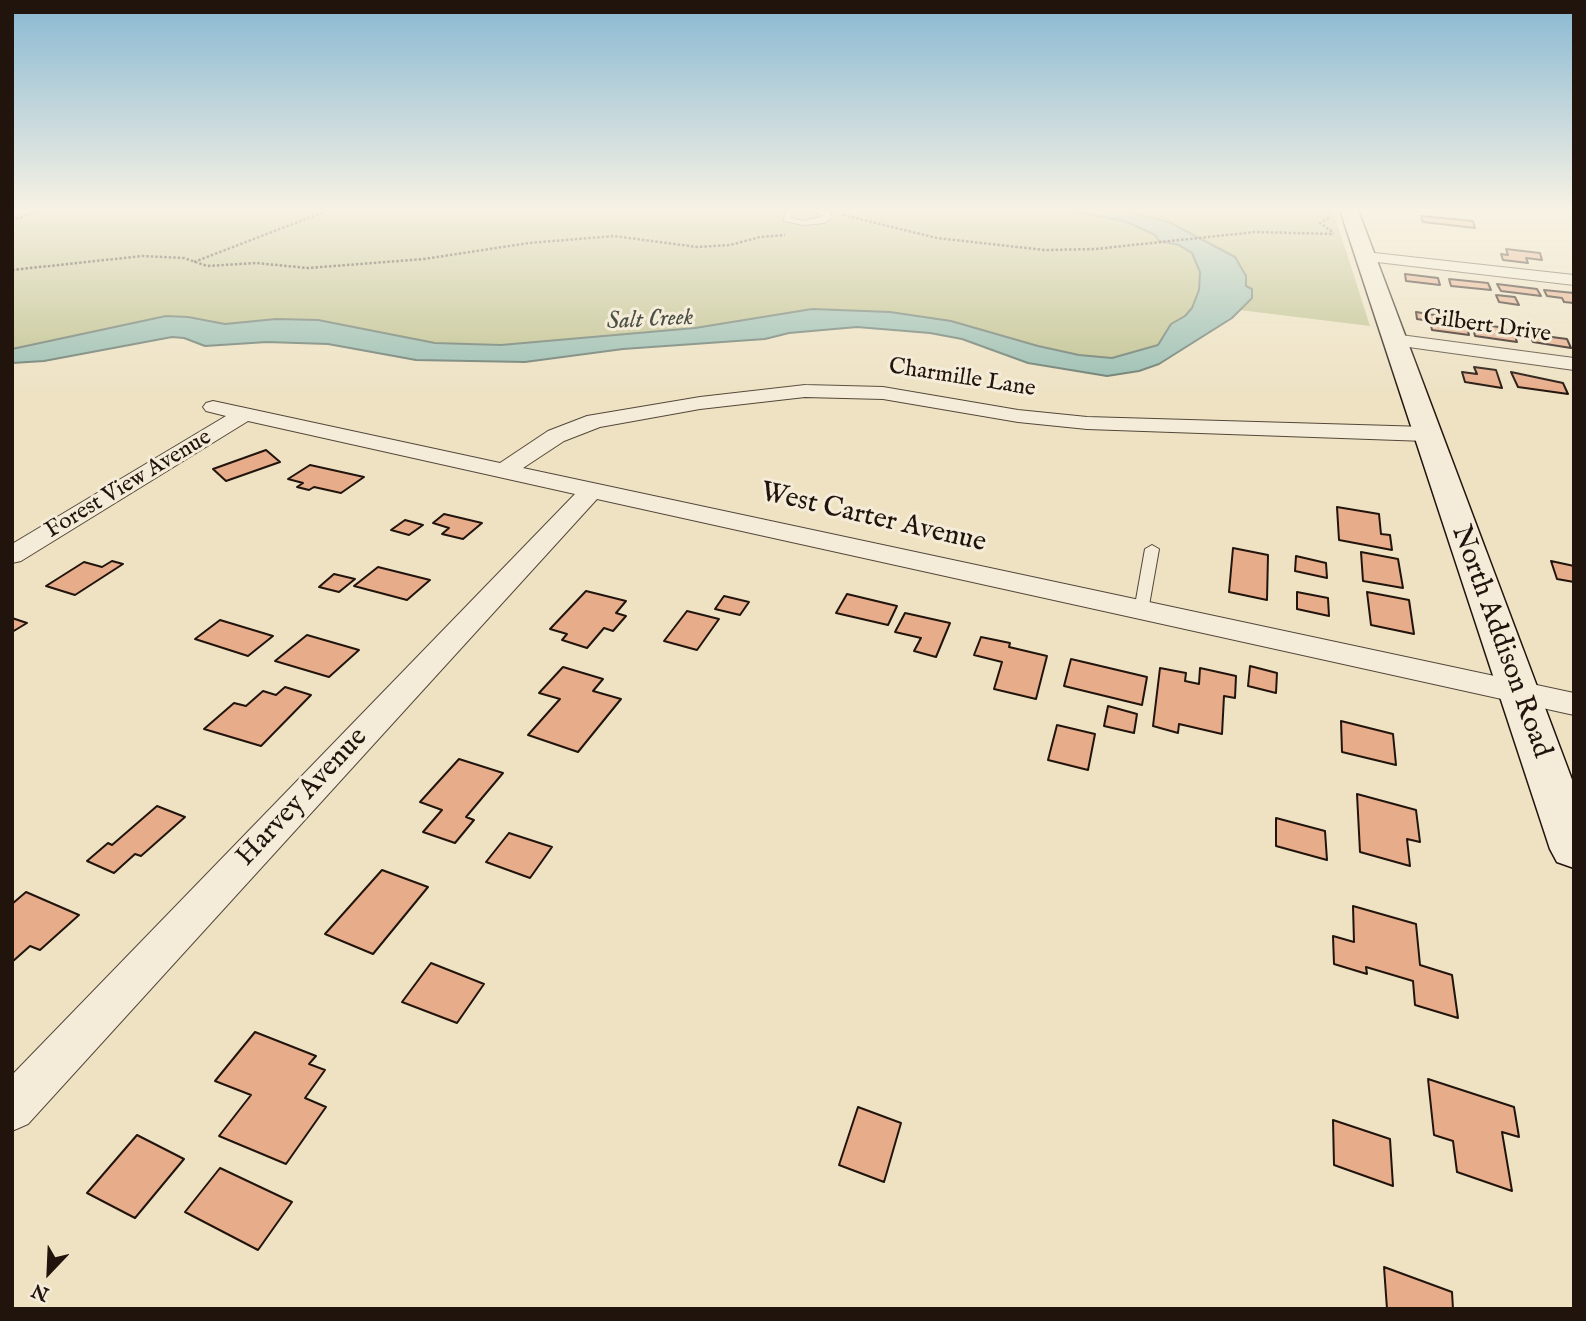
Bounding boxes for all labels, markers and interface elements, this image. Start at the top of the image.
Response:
water label: Salt Creek [606,304,694,338]
street label: Gilbert Drive [1421,304,1553,350]
street label: Charmille Lane [887,354,1037,404]
street label: Forest View Avenue [41,425,217,545]
street label: West Carter Avenue [757,477,989,561]
street label: North Addison Road [1442,521,1558,763]
street label: Harvey Avenue [230,722,376,874]
north arrow [14,1237,84,1307]
text: N [29,1277,53,1306]

